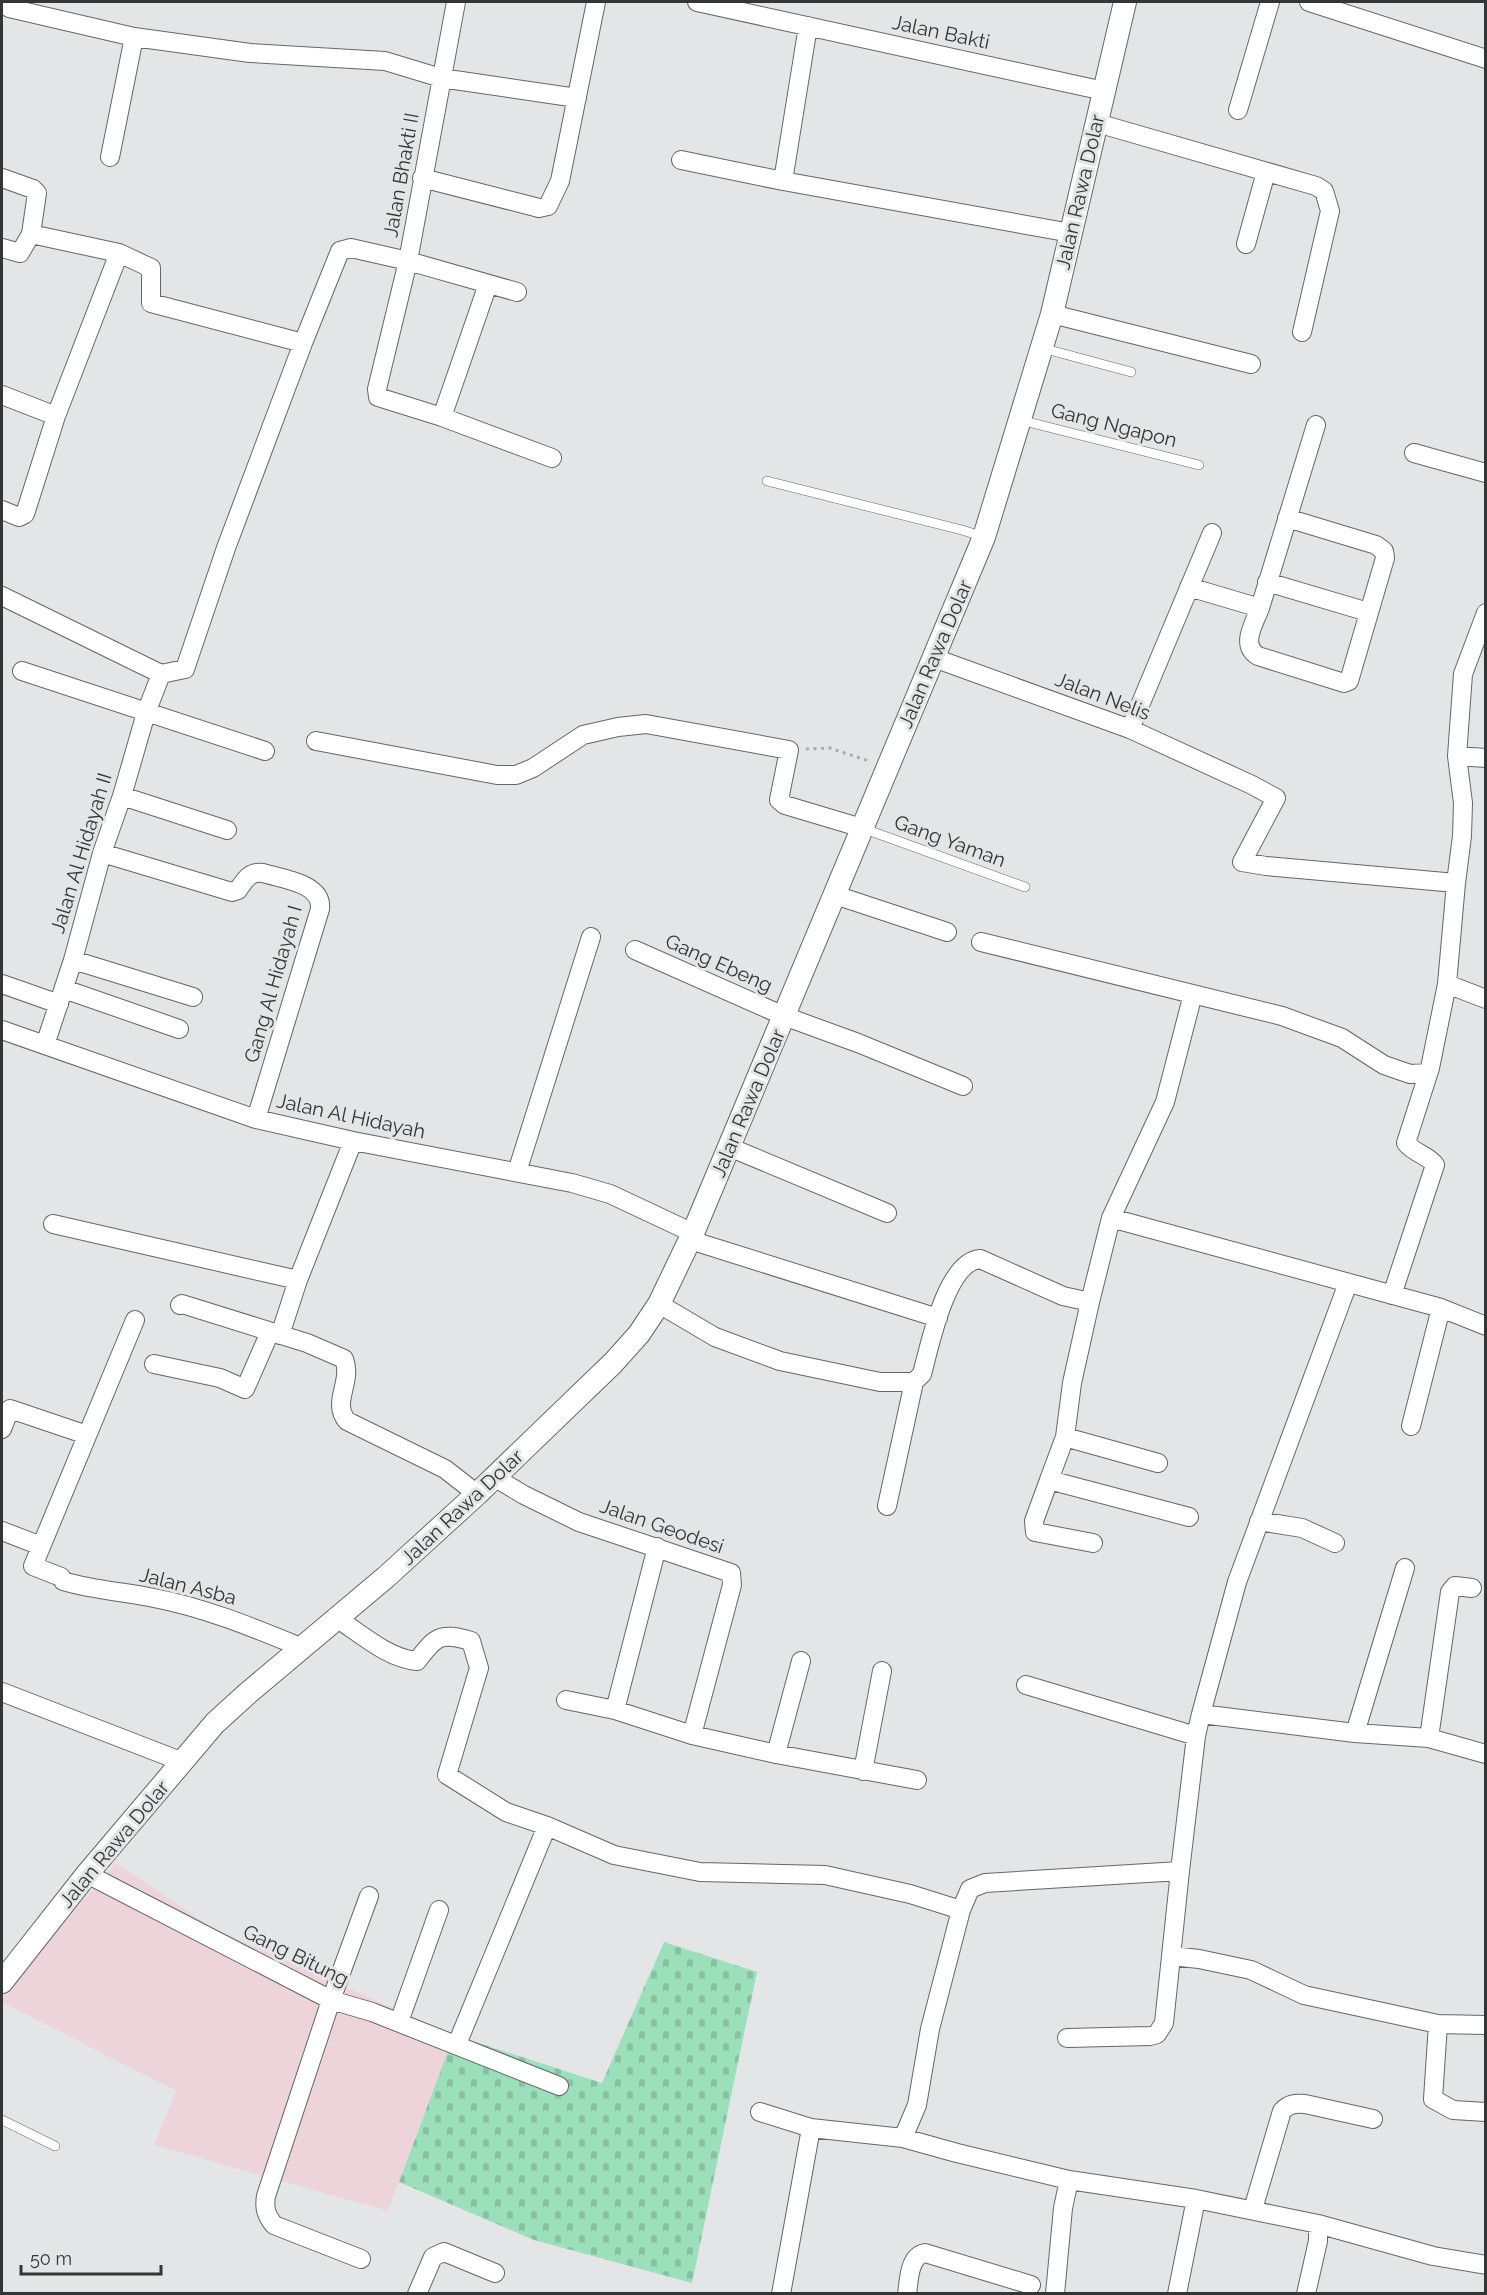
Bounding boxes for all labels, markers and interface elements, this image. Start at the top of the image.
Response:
street label: Jalan Bakti [890,10,992,54]
street label: Jalan Bhakti II [378,111,424,239]
street label: Jalan Rawa Dolar [1050,112,1110,272]
street label: Gang Ngapon [1049,398,1179,452]
street label: Jalan Rawa Dolar [893,576,977,732]
street label: Jalan Nelis [1052,667,1154,725]
street label: Jalan Al Hidayah II [45,770,117,936]
street label: Gang Yaman [891,810,1009,872]
street label: Gang Al Hidayah I [239,903,307,1065]
street label: Gang Ebeng [662,929,776,997]
street label: Jalan Rawa Dolar [706,1025,790,1181]
street label: Jalan Al Hidayah [274,1089,428,1143]
street label: Jalan Rawa Dolar [396,1444,528,1570]
street label: Jalan Geodesi [597,1494,727,1558]
street label: Jalan Asba [137,1562,239,1610]
street label: Jalan Rawa Dolar [54,1776,174,1912]
street label: Gang Bitung [239,1919,353,1991]
scale bar [21,2238,160,2276]
text: 50 m [30,2248,72,2269]

